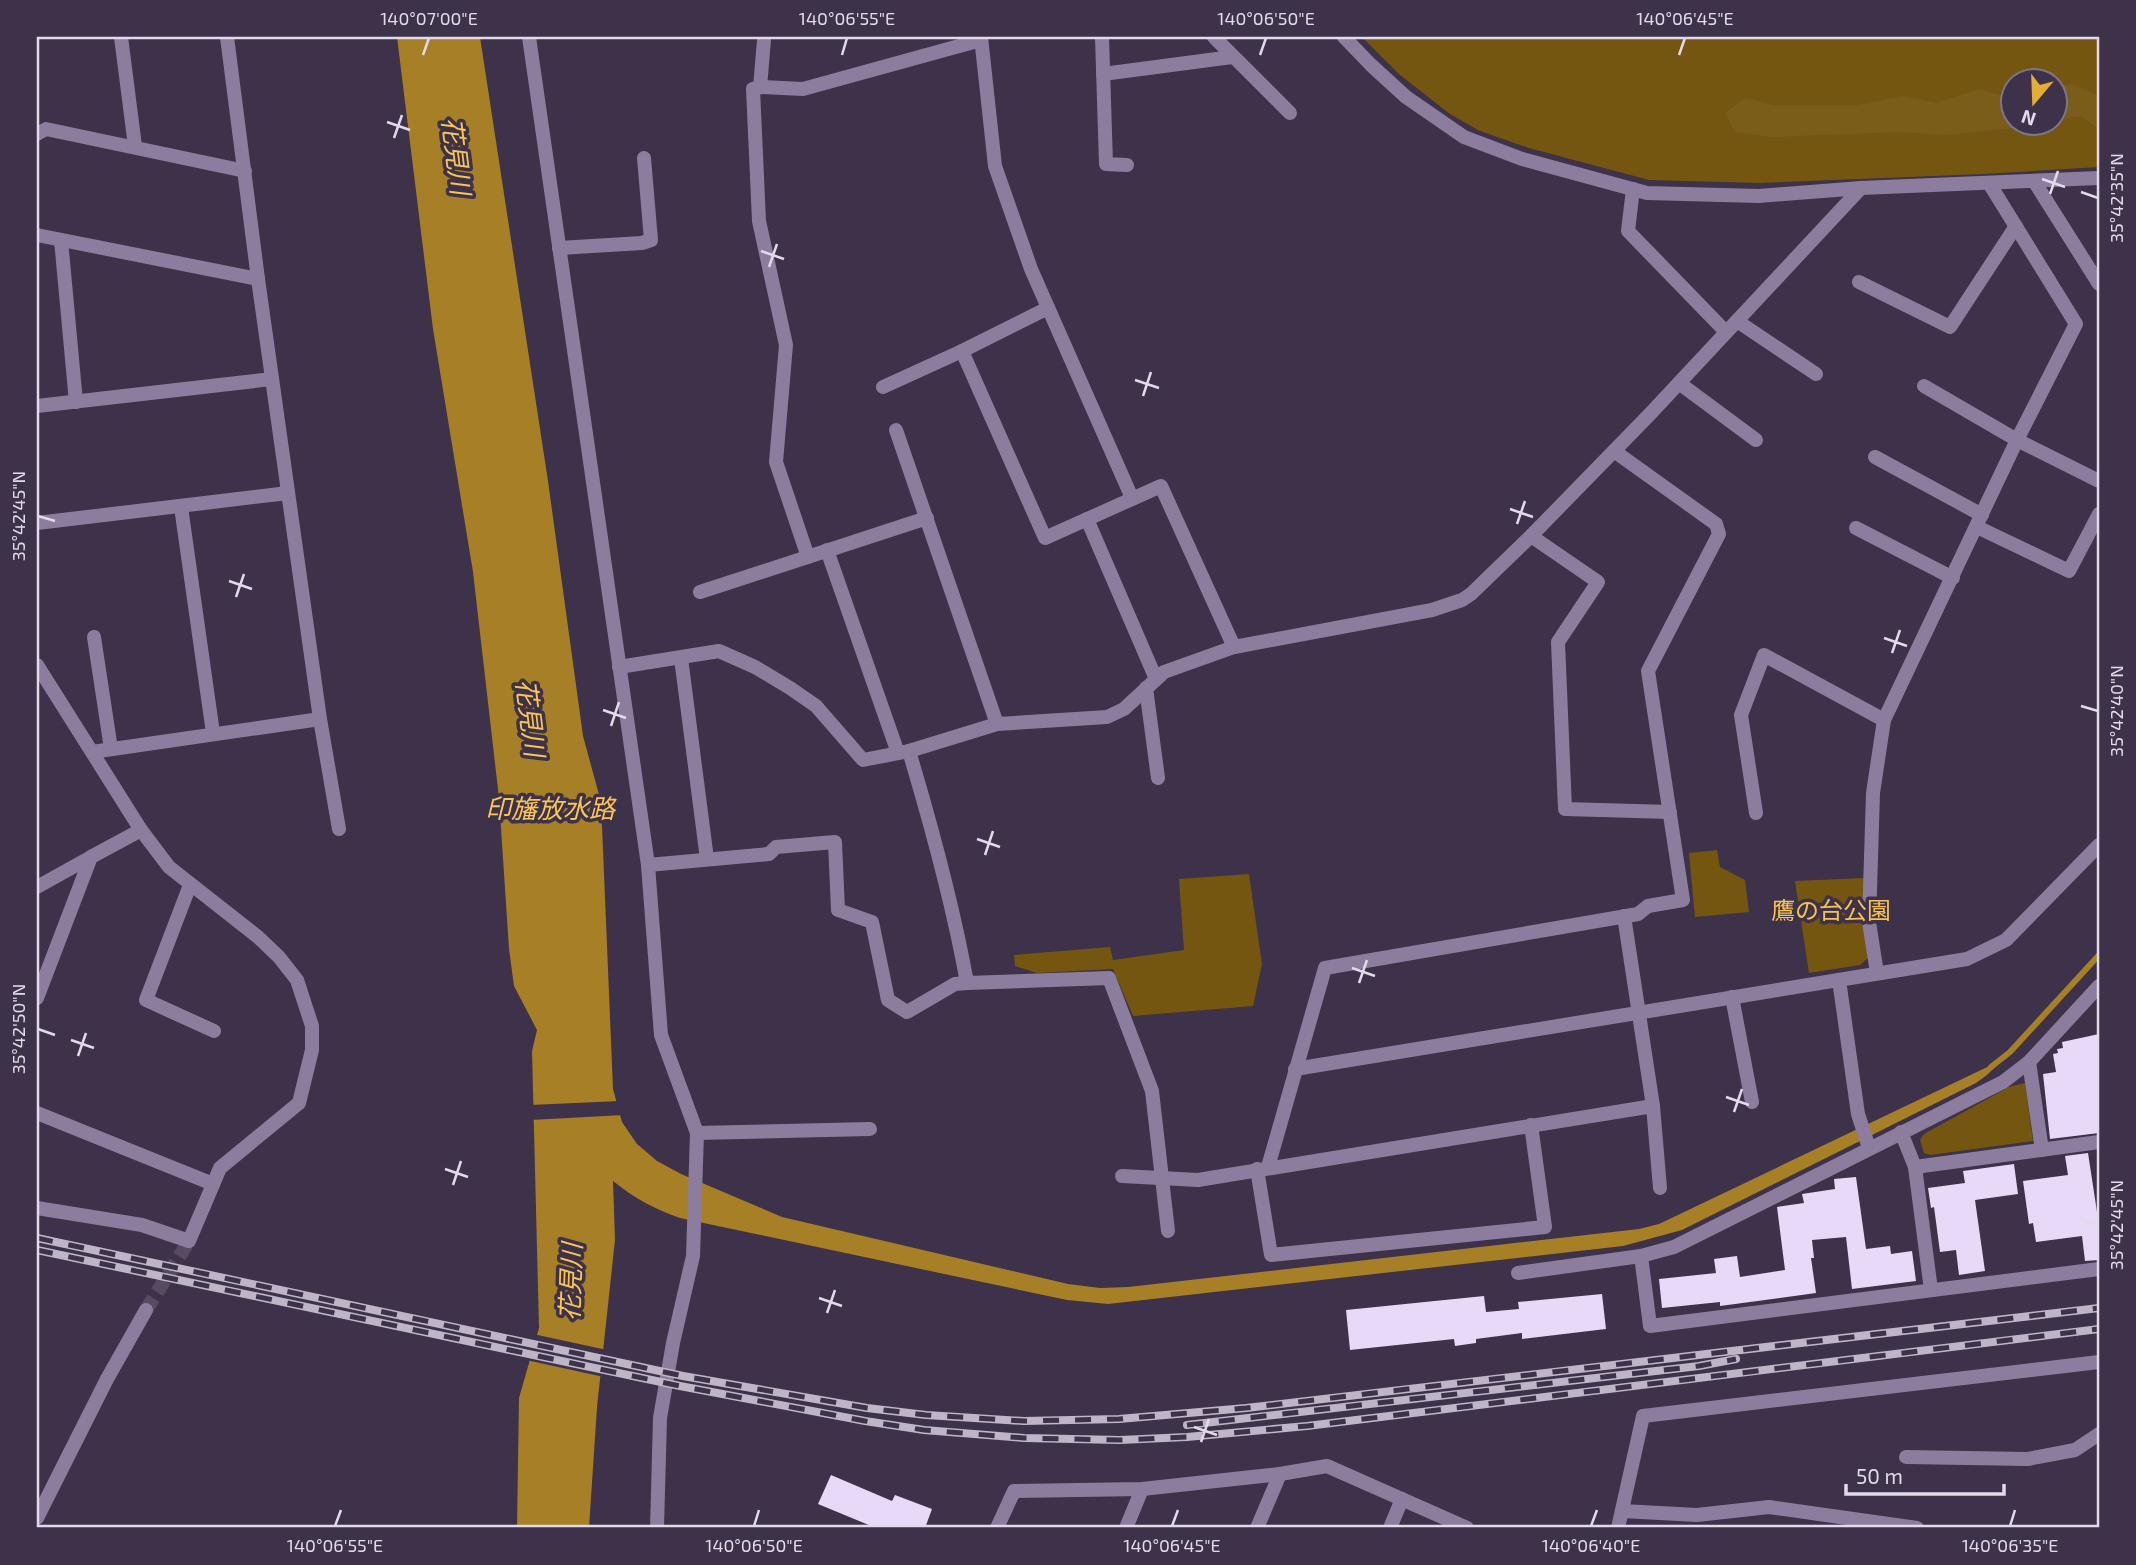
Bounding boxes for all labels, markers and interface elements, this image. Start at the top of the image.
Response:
text: 140°07'00"E [380,7,478,29]
text: 140°06'55"E [799,7,895,29]
text: 140°06'50"E [1217,7,1315,29]
text: 140°06'45"E [1636,7,1734,29]
north arrow [2000,66,2070,136]
text: N [2018,105,2039,132]
water label: 花見川 [437,115,478,199]
text: 35°42'35"N [2105,153,2127,243]
text: 35°42'45"N [7,471,29,561]
text: 35°42'40"N [2105,665,2127,757]
water label: 花見川 [511,677,552,761]
water label: 印旛放水路 [485,792,617,823]
park label: 鷹の台公園 [1771,895,1891,924]
text: 35°42'50"N [7,984,29,1074]
text: 35°42'45"N [2105,1180,2127,1270]
water label: 花見川 [553,1239,586,1321]
scale bar [1846,1453,2003,1497]
text: 50 m [1856,1463,1903,1488]
text: 140°06'55"E [287,1534,383,1556]
text: 140°06'50"E [705,1534,803,1556]
text: 140°06'45"E [1123,1534,1221,1556]
text: 140°06'40"E [1542,1534,1640,1556]
text: 140°06'35"E [1962,1534,2058,1556]

